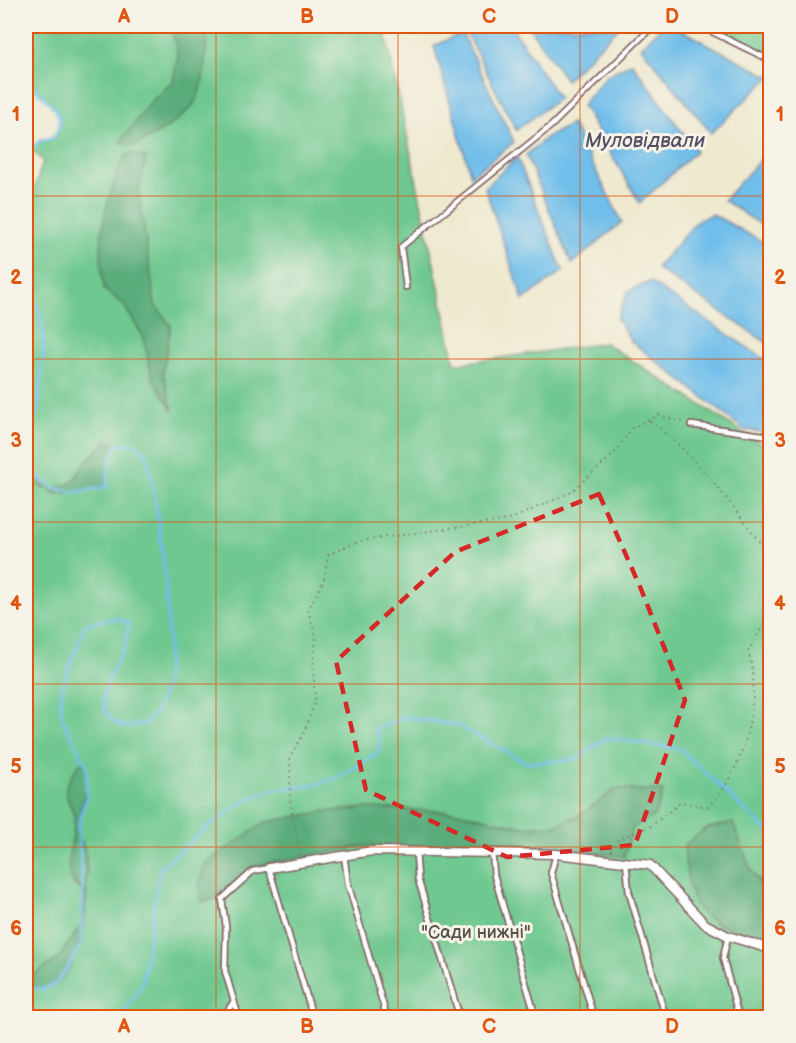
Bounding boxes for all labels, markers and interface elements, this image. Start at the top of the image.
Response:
text: A [117,5,131,29]
text: B [300,5,314,29]
text: C [482,5,496,29]
text: D [665,5,679,29]
text: 1 [12,103,20,127]
text: 1 [776,103,784,127]
water label: Муловідвали [585,129,705,153]
text: 2 [10,266,22,290]
text: 2 [774,266,786,290]
text: 3 [10,429,22,453]
text: 3 [774,429,786,453]
text: 4 [10,592,22,616]
text: 4 [774,592,786,616]
text: 5 [10,755,22,779]
text: 5 [774,755,786,779]
text: 6 [10,917,22,941]
text: 6 [774,917,786,941]
park label: "Сади нижні" [421,922,531,943]
text: A [117,1015,131,1039]
text: B [300,1015,314,1039]
text: C [482,1015,496,1039]
text: D [665,1015,679,1039]

